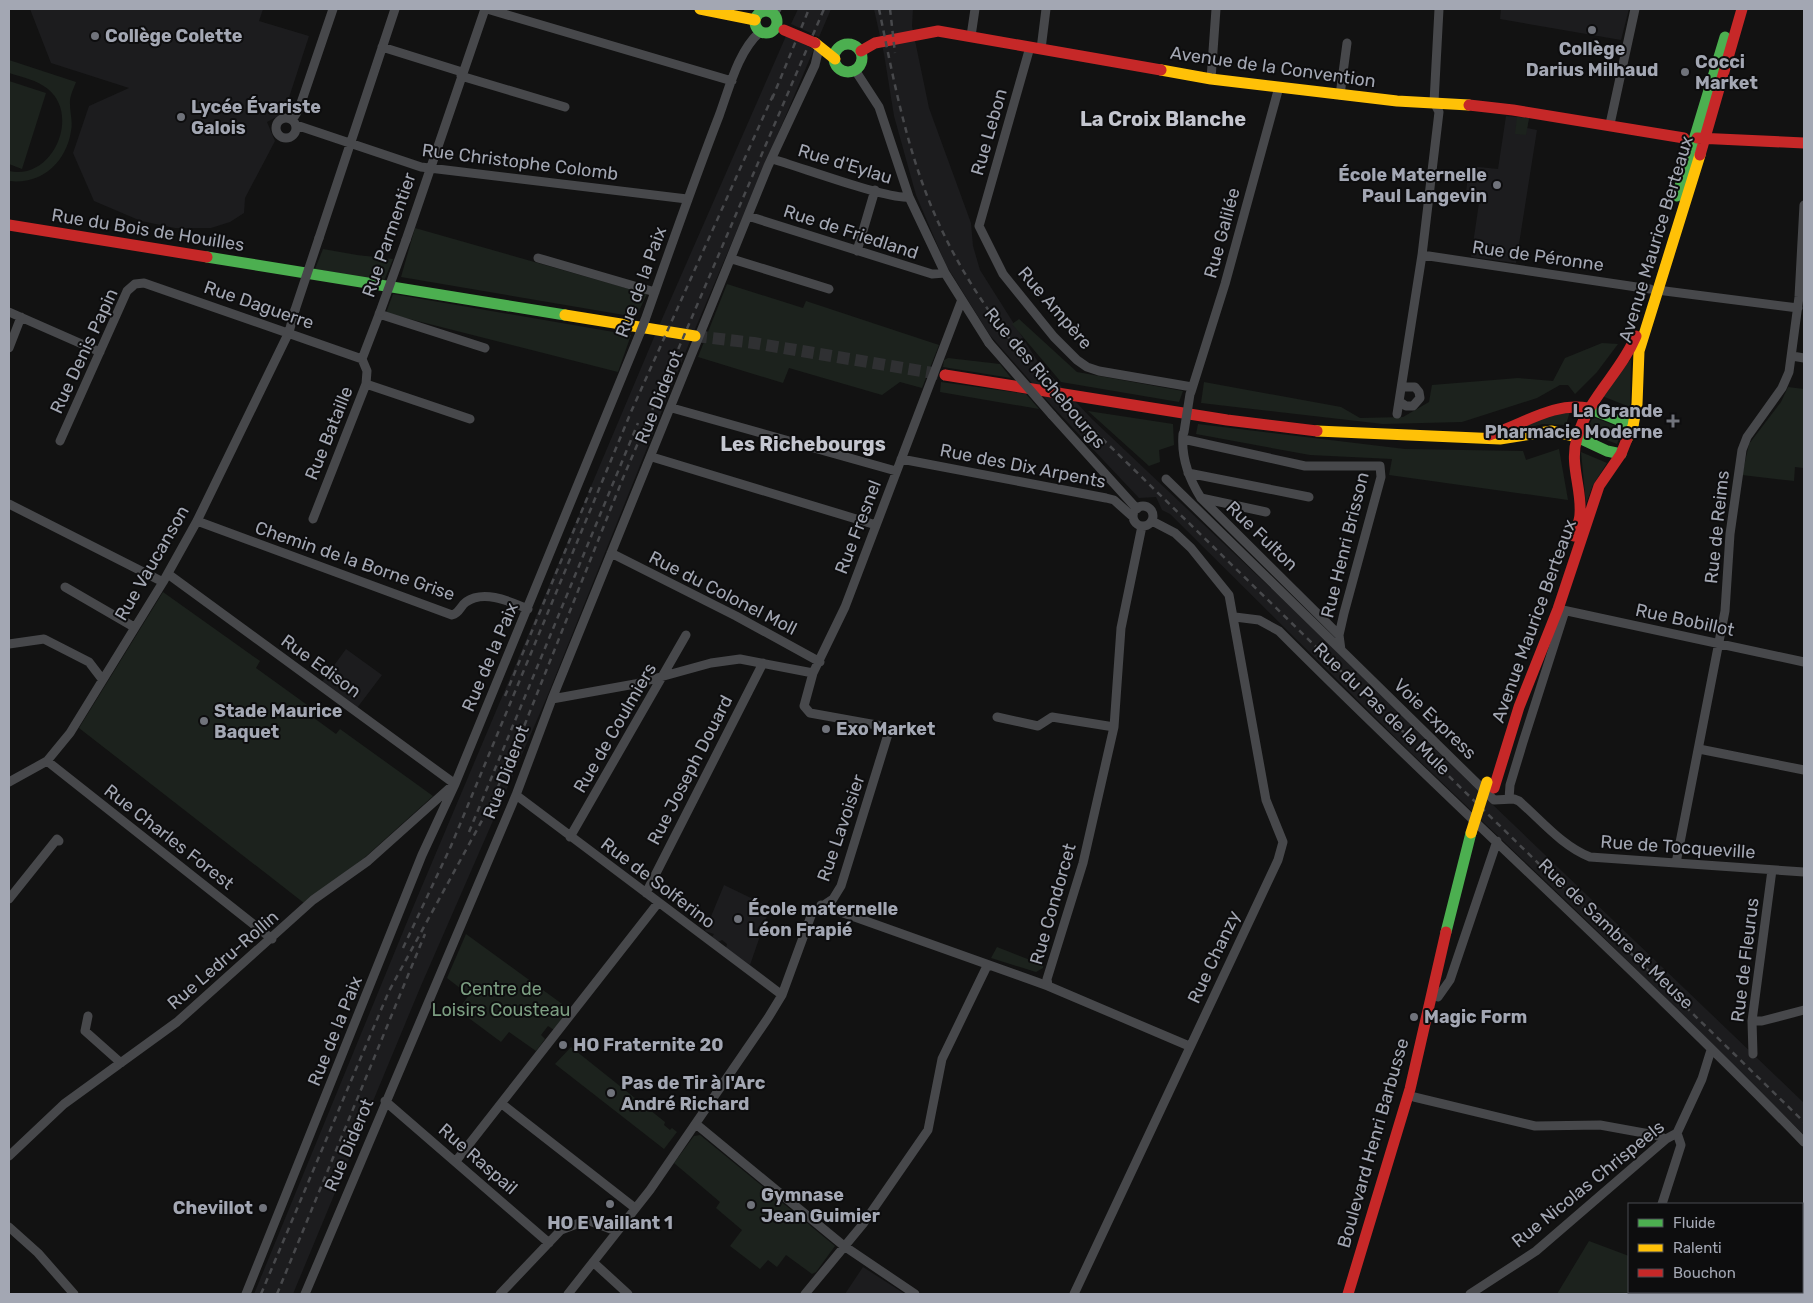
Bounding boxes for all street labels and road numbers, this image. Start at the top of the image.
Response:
street label: Avenue de la Convention [1169,42,1377,92]
street label: Rue Lebon [966,86,1012,178]
street label: Avenue Maurice Berteaux [1614,133,1698,345]
street label: Rue Christophe Colomb [421,139,619,185]
street label: Rue d'Eylau [795,139,895,189]
street label: Rue Parmentier [357,170,421,300]
street label: Rue Galilée [1199,185,1245,281]
street label: Rue de Friedland [781,200,921,264]
street label: Rue du Bois de Houilles [50,204,246,256]
street label: Rue de la Paix [611,223,671,340]
street label: Rue de Péronne [1471,236,1605,276]
street label: Rue Ampère [1013,262,1097,354]
street label: Rue Daguerre [201,276,317,334]
street label: Rue Denis Papin [45,285,123,417]
street label: Rue des Richebourgs [980,303,1110,453]
street label: Rue Diderot [630,347,688,447]
street label: Rue Bataille [300,383,358,483]
street label: Rue des Dix Arpents [938,439,1108,493]
street label: Rue de Reims [1700,469,1734,585]
street label: Rue Henri Brisson [1316,470,1374,620]
street label: Rue Fresnel [830,477,886,577]
street label: Rue Fulton [1222,497,1302,575]
street label: Rue Vaucanson [110,501,194,625]
street label: Chemin de la Borne Grise [252,516,458,606]
street label: Avenue Maurice Berteaux [1487,516,1581,726]
street label: Rue du Colonel Moll [645,546,801,640]
street label: Rue de la Paix [457,599,523,715]
street label: Rue Bobillot [1634,599,1736,641]
street label: Rue Edison [277,630,365,702]
street label: Rue du Pas de la Mule [1309,638,1455,780]
street label: Rue de Coulmiers [569,659,661,797]
street label: Voie Express [1389,674,1481,764]
street label: Rue Joseph Douard [643,691,737,849]
street label: Rue Diderot [478,722,534,822]
street label: Rue Lavoisier [812,771,870,884]
street label: Rue Charles Forest [100,780,238,894]
street label: Rue de Tocqueville [1600,831,1756,863]
street label: Rue de Solferino [596,833,720,933]
street label: Rue Condorcet [1025,841,1081,967]
street label: Rue de Sambre et Meuse [1534,854,1698,1014]
street label: Rue de Fleurus [1726,897,1764,1023]
street label: Rue Ledru-Rollin [163,906,283,1014]
street label: Rue Chanzy [1183,907,1245,1007]
street label: Rue de la Paix [303,973,367,1089]
street label: Boulevard Henri Barbusse [1333,1036,1413,1250]
street label: Rue Diderot [320,1095,378,1195]
street label: Rue Nicolas Chrispeels [1507,1116,1669,1252]
street label: Rue Raspail [434,1119,522,1199]

